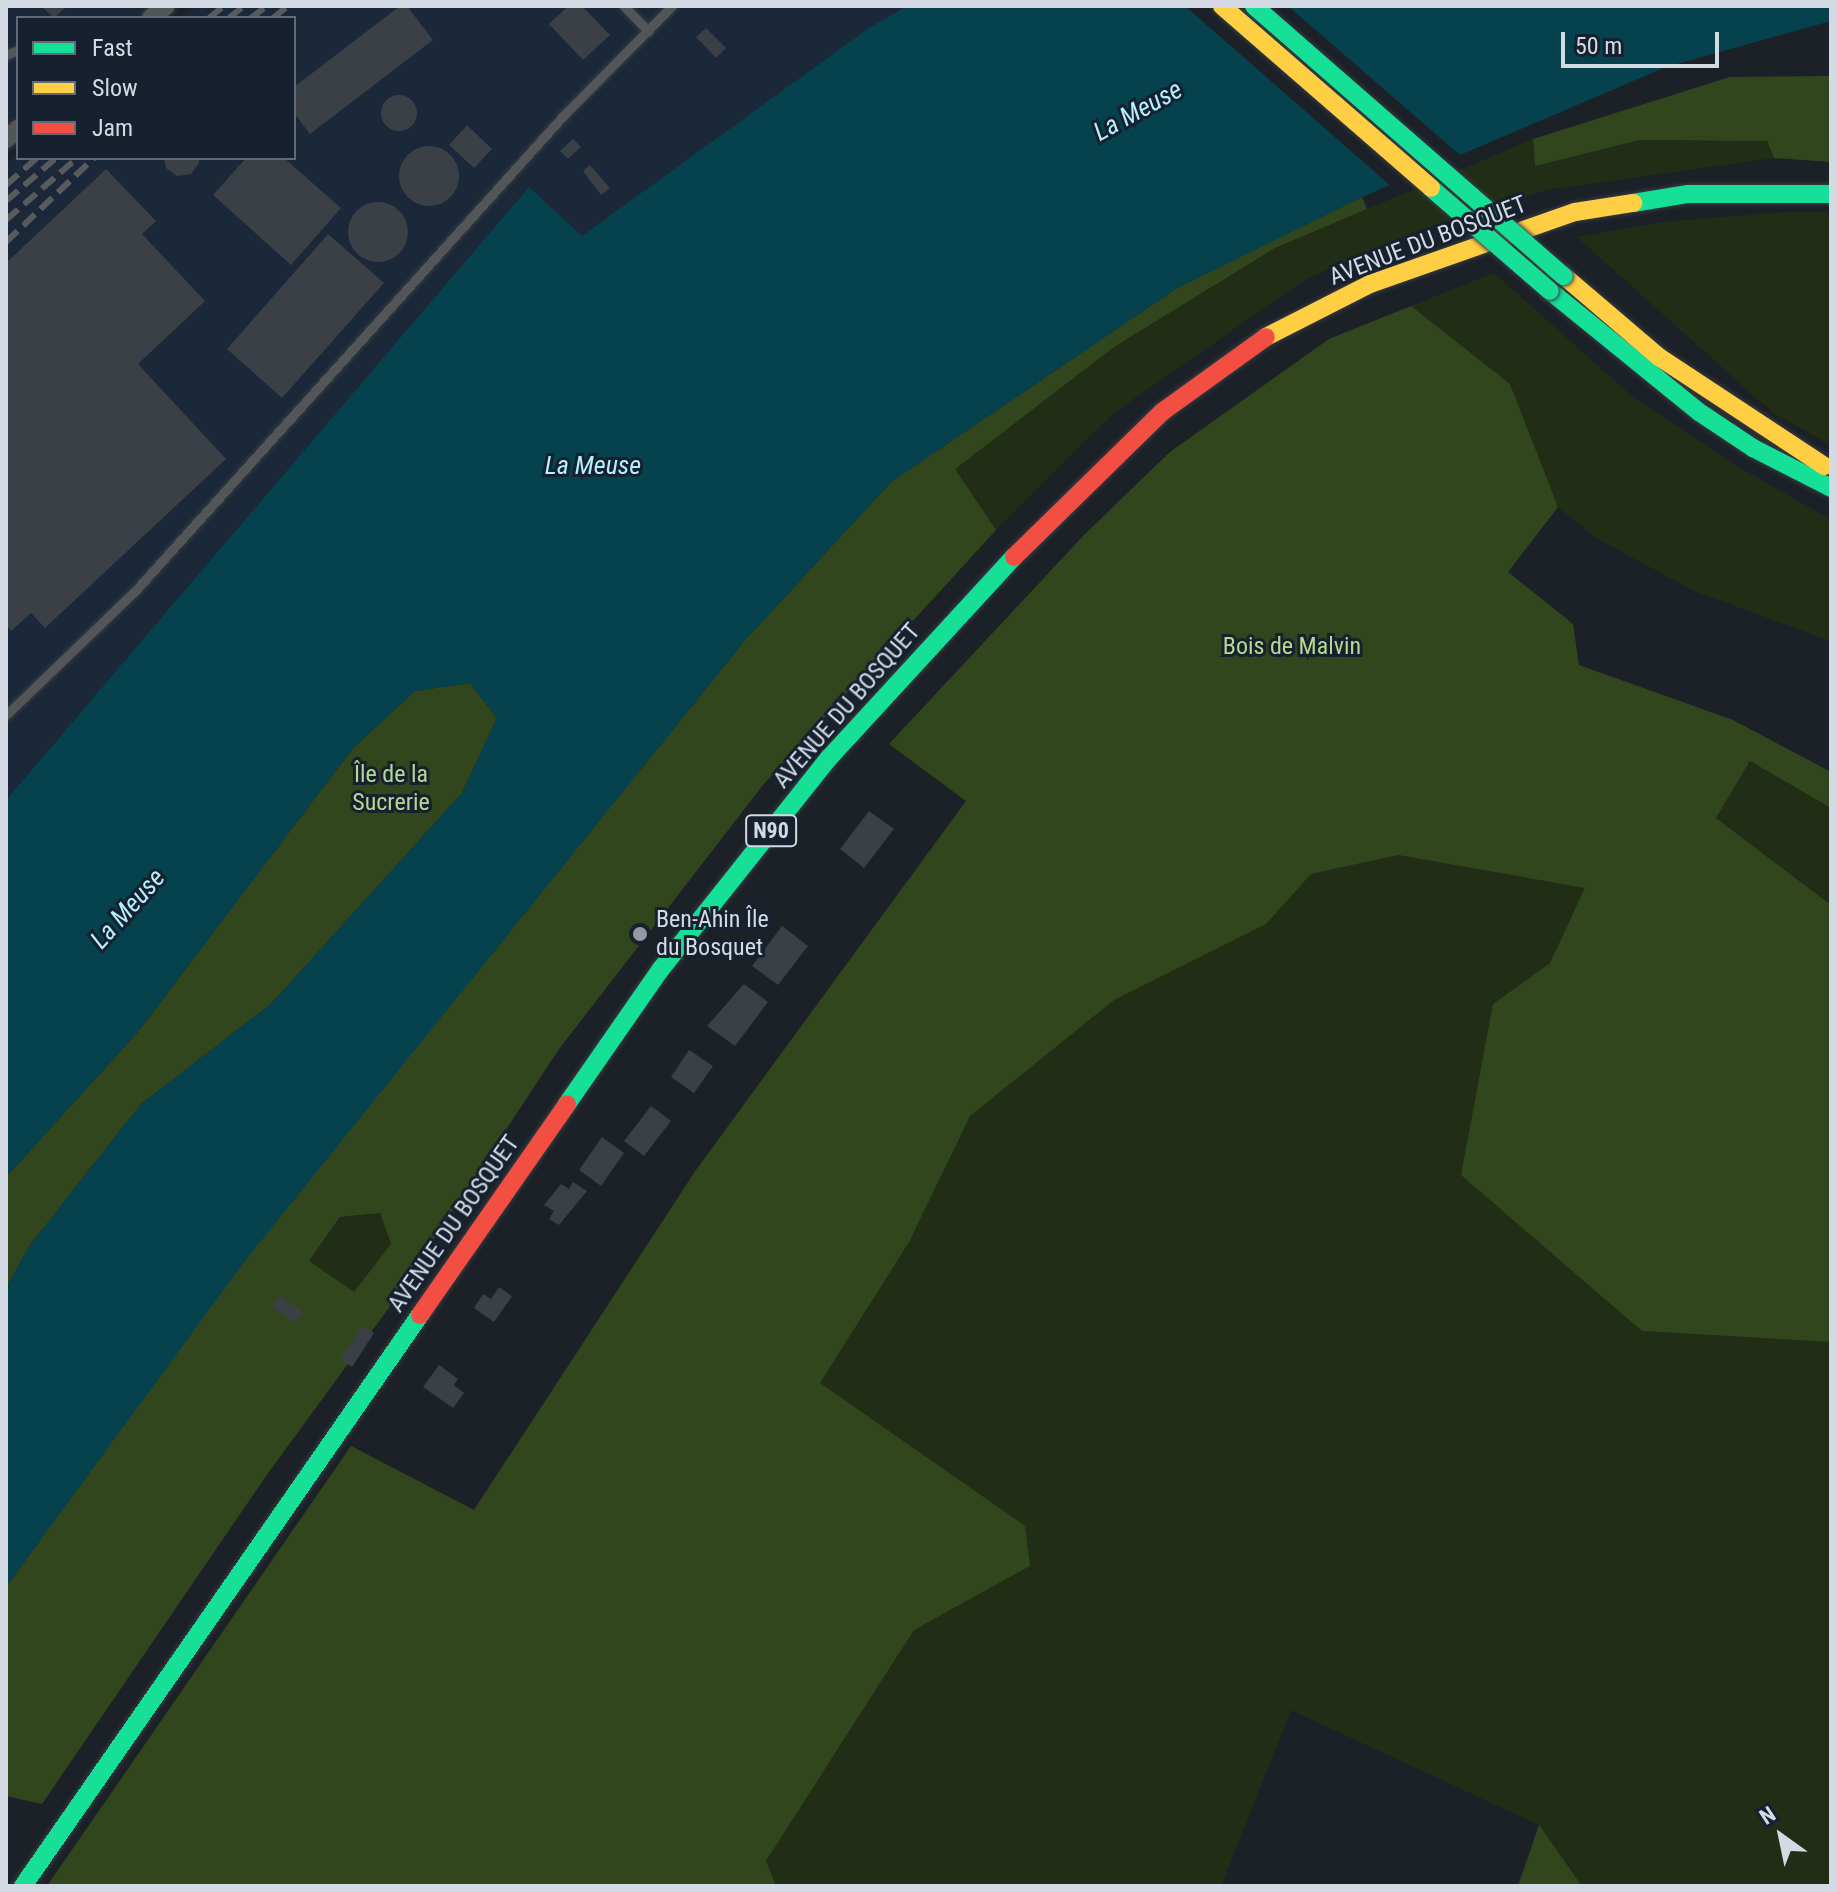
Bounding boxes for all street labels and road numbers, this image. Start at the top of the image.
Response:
street label: AVENUE DU BOSQUET [1325,190,1531,292]
street label: AVENUE DU BOSQUET [768,618,926,794]
road number: N90 [745,813,797,849]
street label: AVENUE DU BOSQUET [382,1130,526,1318]

